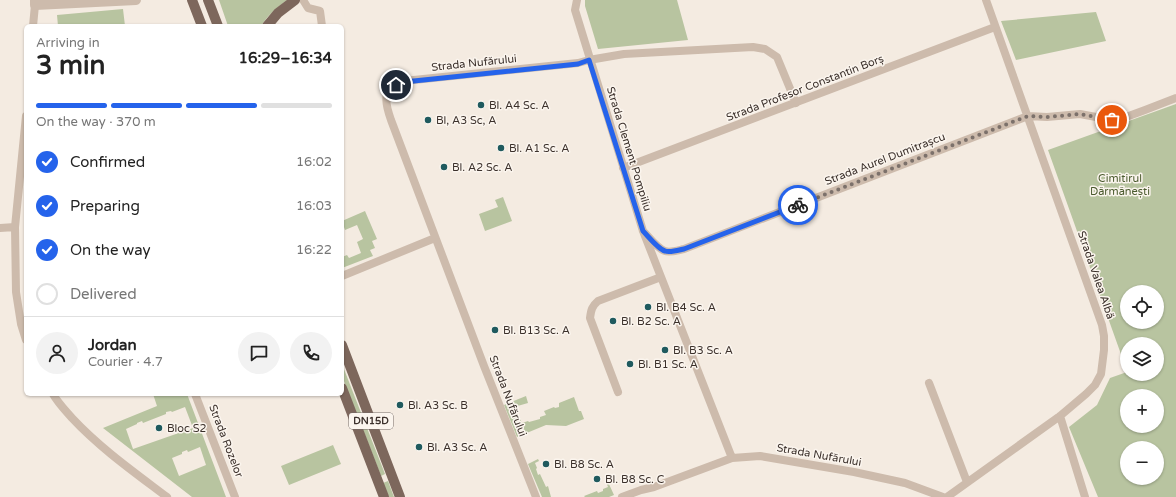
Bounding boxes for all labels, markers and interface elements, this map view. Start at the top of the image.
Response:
text: Arriving in [36,35,100,51]
text: 16:29–16:34 [239,49,332,67]
text: 3 min [36,50,105,81]
street label: Strada Nufărului [431,52,517,74]
street label: Strada Profesor Constantin Borș [724,52,886,124]
pin [379,68,413,102]
icon: home [385,74,407,96]
street label: Strada Clement Pompiliu [604,85,654,213]
place label: Bl. A4 Sc. A [489,99,550,112]
marker: Bl. A4 Sc. A [476,100,486,110]
pin [1095,103,1129,137]
icon: bag [1101,109,1123,131]
text: On the way · 370 m [36,114,156,130]
place label: Bl, A3 Sc, A [436,114,497,127]
marker: Bl, A3 Sc, A [423,115,433,125]
street label: Strada Aurel Dumitrașcu [823,130,947,188]
place label: Bl. A1 Sc. A [509,142,570,155]
marker: Bl. A1 Sc. A [496,143,506,153]
icon: check [36,151,58,173]
text: Confirmed [70,153,145,171]
text: 16:02 [296,154,332,170]
place label: Bl. A2 Sc. A [452,161,513,174]
marker: Bl. A2 Sc. A [439,162,449,172]
park label: Cimitirul Dărmănești [1090,172,1150,198]
courier [778,185,818,225]
icon: bike [787,194,809,216]
icon: check [36,195,58,217]
text: Preparing [70,197,140,215]
text: 16:03 [296,198,332,214]
street label: Strada Valea Albă [1075,229,1117,321]
icon: check [36,239,58,261]
text: On the way [70,241,150,259]
text: 16:22 [296,242,332,258]
text: Delivered [70,285,137,303]
map controls [1120,285,1164,485]
button: locate [1120,285,1164,329]
place label: Bl. B4 Sc. A [656,301,716,314]
marker: Bl. B4 Sc. A [643,302,653,312]
place label: Bl. B2 Sc. A [621,315,681,328]
marker: Bl. B2 Sc. A [608,316,618,326]
place label: Bl. B13 Sc. A [503,324,570,337]
marker: Bl. B13 Sc. A [490,325,500,335]
button: person [36,332,78,374]
button: chat [238,332,280,374]
button: phone [290,332,332,374]
text: Jordan [88,336,137,354]
button: layers [1120,337,1164,381]
place label: Bl. B3 Sc. A [673,344,733,357]
marker: Bl. B3 Sc. A [660,345,670,355]
text: Courier · 4.7 [88,354,163,370]
street label: Strada Nufărului [487,354,529,438]
place label: Bl. B1 Sc. A [638,358,698,371]
marker: Bl. B1 Sc. A [625,359,635,369]
button: + [1120,389,1164,433]
place label: Bl. A3 Sc. B [408,399,468,412]
marker: Bl. A3 Sc. B [395,400,405,410]
street label: Strada Rozelor [206,403,246,480]
road number: DN15D [349,413,393,429]
place label: Bloc S2 [167,422,206,435]
marker: Bloc S2 [154,423,164,433]
place label: Bl. A3 Sc. A [427,441,488,454]
street label: Strada Nufărului [776,441,862,469]
button: − [1120,441,1164,485]
marker: Bl. A3 Sc. A [414,442,424,452]
place label: Bl. B8 Sc. A [554,458,614,471]
marker: Bl. B8 Sc. A [541,459,551,469]
place label: Bl. B8 Sc. C [605,473,665,486]
marker: Bl. B8 Sc. C [592,474,602,484]

